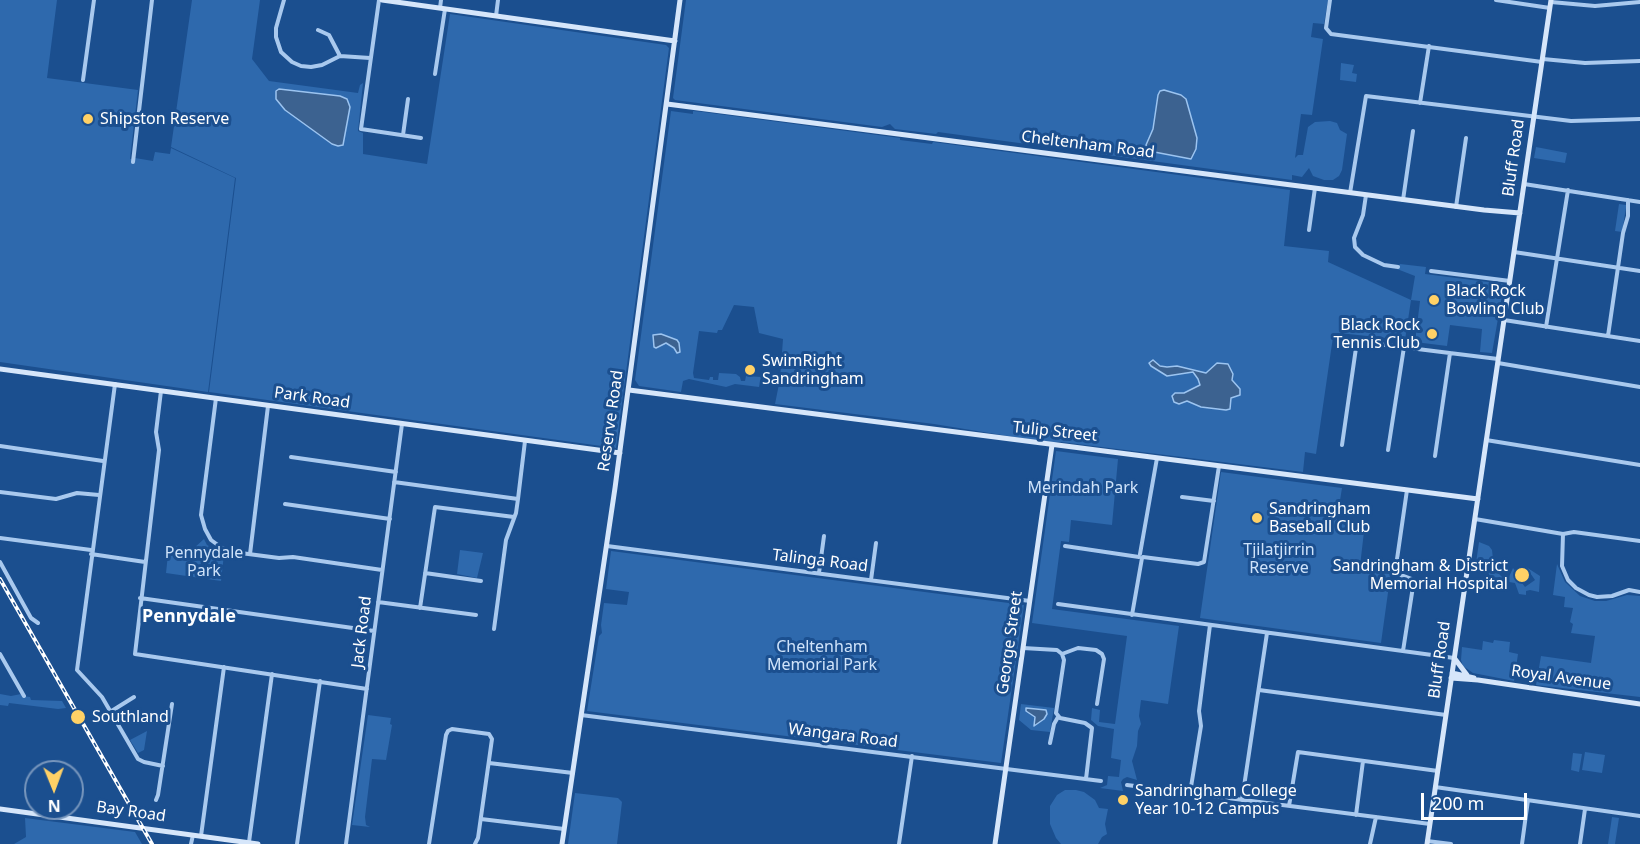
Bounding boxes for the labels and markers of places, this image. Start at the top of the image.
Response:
place label: Shipston Reserve [100,109,229,129]
marker: Shipston Reserve [81,112,95,126]
place label: Black Rock Bowling Club [1446,281,1544,319]
marker: Black Rock Bowling Club [1427,293,1441,307]
place label: Black Rock Tennis Club [1334,315,1420,353]
marker: Black Rock Tennis Club [1425,327,1439,341]
place label: SwimRight Sandringham [762,351,864,389]
marker: SwimRight Sandringham [743,363,757,377]
place label: Sandringham Baseball Club [1269,499,1371,537]
marker: Sandringham Baseball Club [1250,511,1264,525]
place label: Sandringham & District Memorial Hospital [1333,556,1508,594]
marker: Sandringham & District Memorial Hospital [1513,566,1531,584]
place label: Southland [92,707,169,727]
marker: Southland [69,708,87,726]
place label: Sandringham College Year 10-12 Campus [1135,781,1297,819]
marker: Sandringham College Year 10-12 Campus [1116,793,1130,807]

